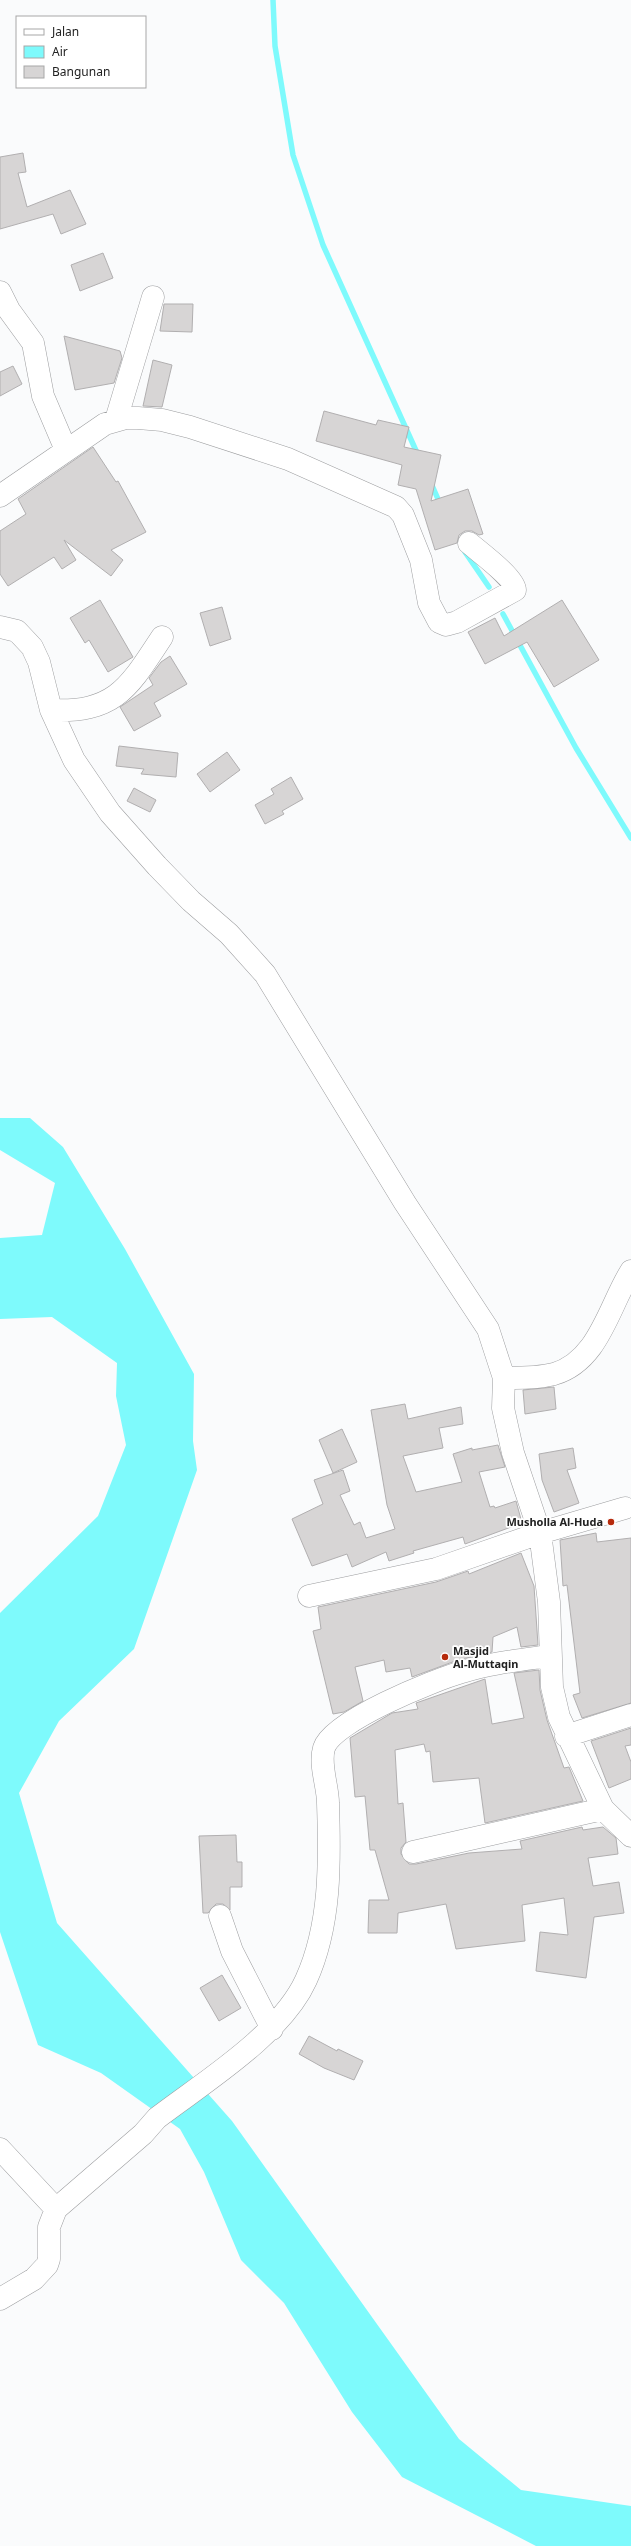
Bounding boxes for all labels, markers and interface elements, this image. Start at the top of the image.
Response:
legend [16,16,146,88]
text: Jalan [51,23,79,40]
text: Air [52,43,68,60]
text: Bangunan [52,63,110,80]
place label: Musholla Al-Huda [506,1514,603,1529]
marker: Musholla Al-Huda [606,1517,616,1527]
place label: Masjid Al-Muttaqin [453,1643,518,1671]
marker: Masjid Al-Muttaqin [440,1652,450,1662]

